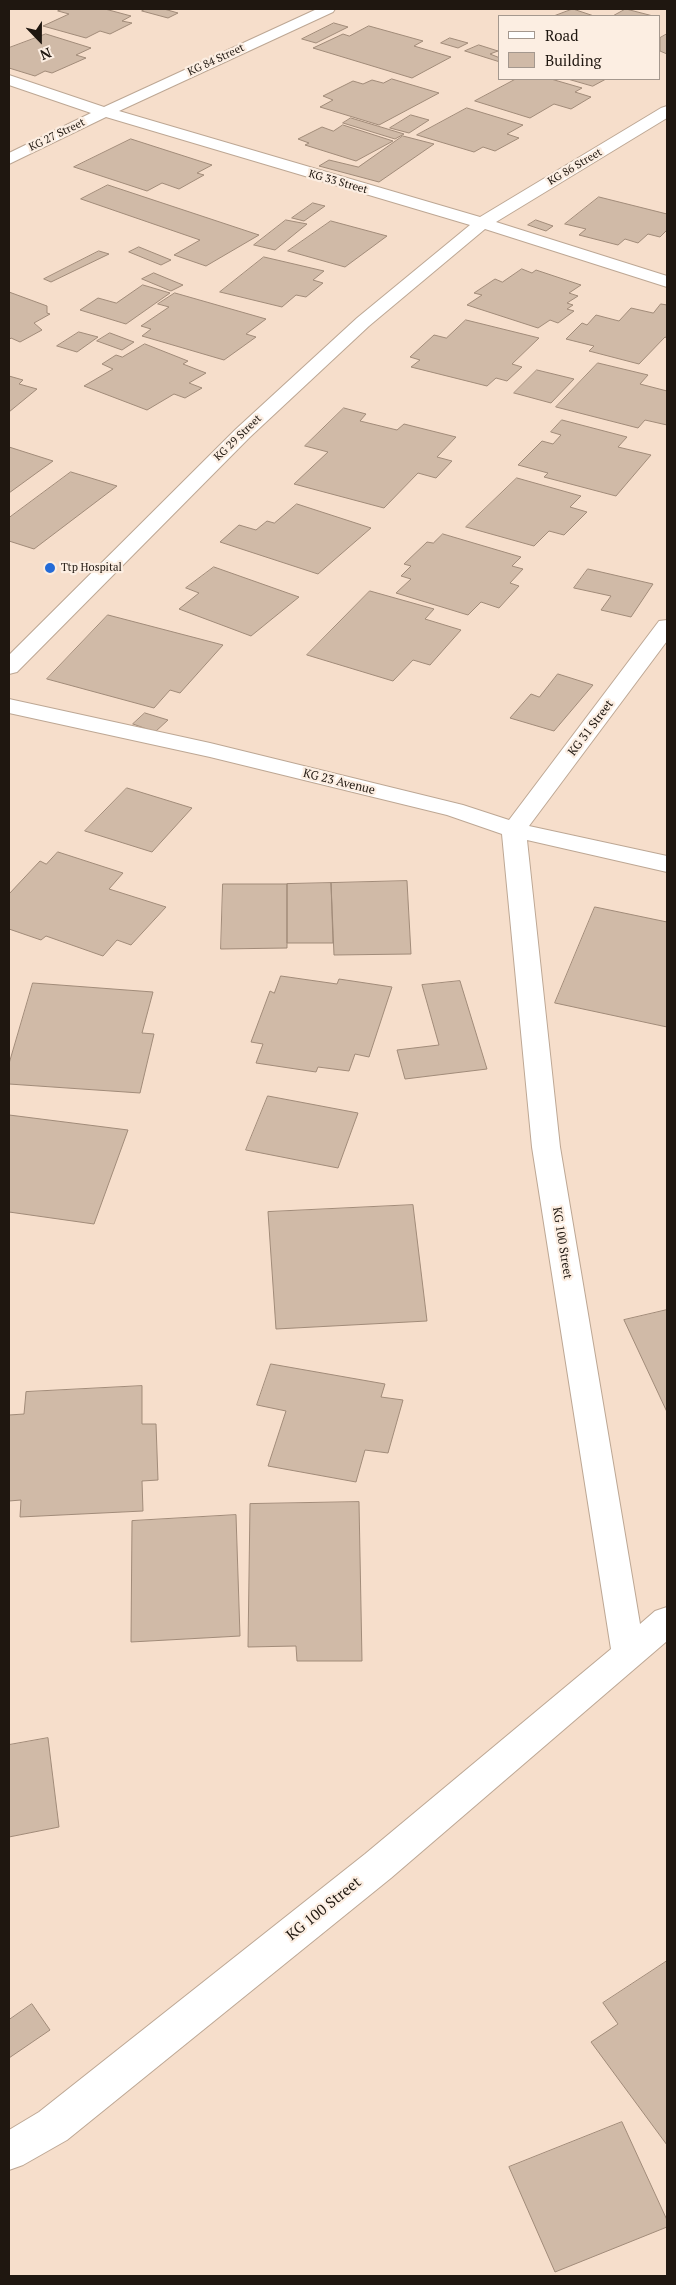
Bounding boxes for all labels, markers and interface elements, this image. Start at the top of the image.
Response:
north arrow [15,15,65,65]
legend [498,15,661,80]
text: Road [545,25,578,45]
street label: KG 84 Street [186,41,246,79]
text: N [37,44,54,65]
text: Building [545,50,602,70]
street label: KG 27 Street [27,116,87,154]
street label: KG 86 Street [546,146,604,188]
street label: KG 33 Street [307,167,369,197]
street label: KG 29 Street [212,412,264,464]
marker: Ttp Hospital [43,561,57,575]
place label: Ttp Hospital [61,561,122,575]
street label: KG 31 Street [565,697,617,759]
street label: KG 23 Avenue [302,766,376,798]
street label: KG 100 Street [549,1206,575,1280]
street label: KG 100 Street [283,1873,365,1945]

